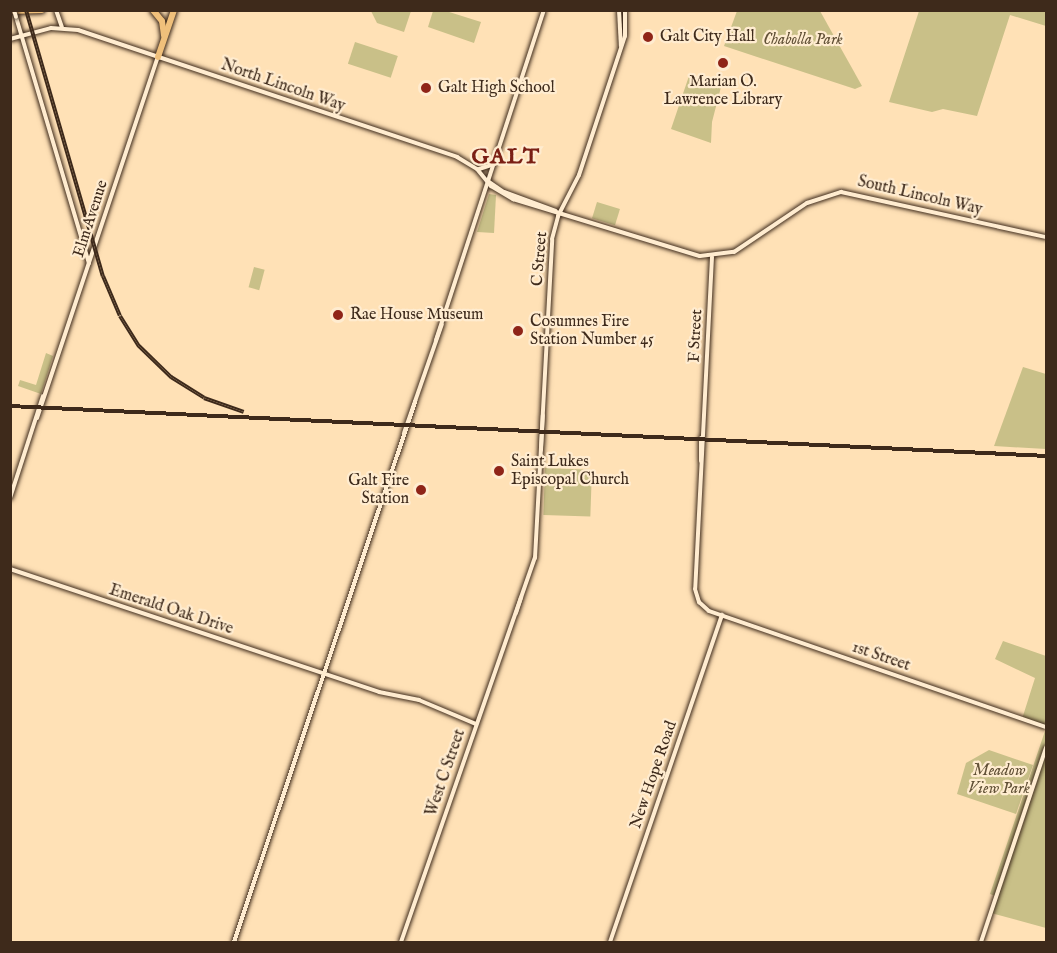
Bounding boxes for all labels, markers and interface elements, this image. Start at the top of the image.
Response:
place label: Galt City Hall [660,27,755,47]
marker: Galt City Hall [641,30,655,44]
park label: Chabolla Park [763,30,843,50]
street label: North Lincoln Way [218,56,348,116]
marker: Marian O. Lawrence Library [716,56,730,70]
place label: Marian O. Lawrence Library [664,72,782,110]
place label: Galt High School [438,78,555,98]
marker: Galt High School [419,81,433,95]
district label: GALT [471,145,541,171]
street label: South Lincoln Way [856,172,984,220]
street label: Elm Avenue [69,178,113,260]
street label: C Street [528,231,552,287]
place label: Rae House Museum [350,305,483,325]
marker: Rae House Museum [331,308,345,322]
street label: F Street [685,309,707,363]
place label: Cosumnes Fire Station Number 45 [530,312,654,350]
marker: Cosumnes Fire Station Number 45 [511,324,525,338]
place label: Saint Lukes Episcopal Church [511,452,629,490]
marker: Saint Lukes Episcopal Church [492,464,506,478]
place label: Galt Fire Station [348,471,409,509]
marker: Galt Fire Station [414,483,428,497]
street label: Emerald Oak Drive [107,581,235,639]
street label: 1st Street [849,638,913,676]
street label: New Hope Road [627,719,681,831]
street label: West C Street [422,727,470,819]
park label: Meadow View Park [968,761,1030,799]

